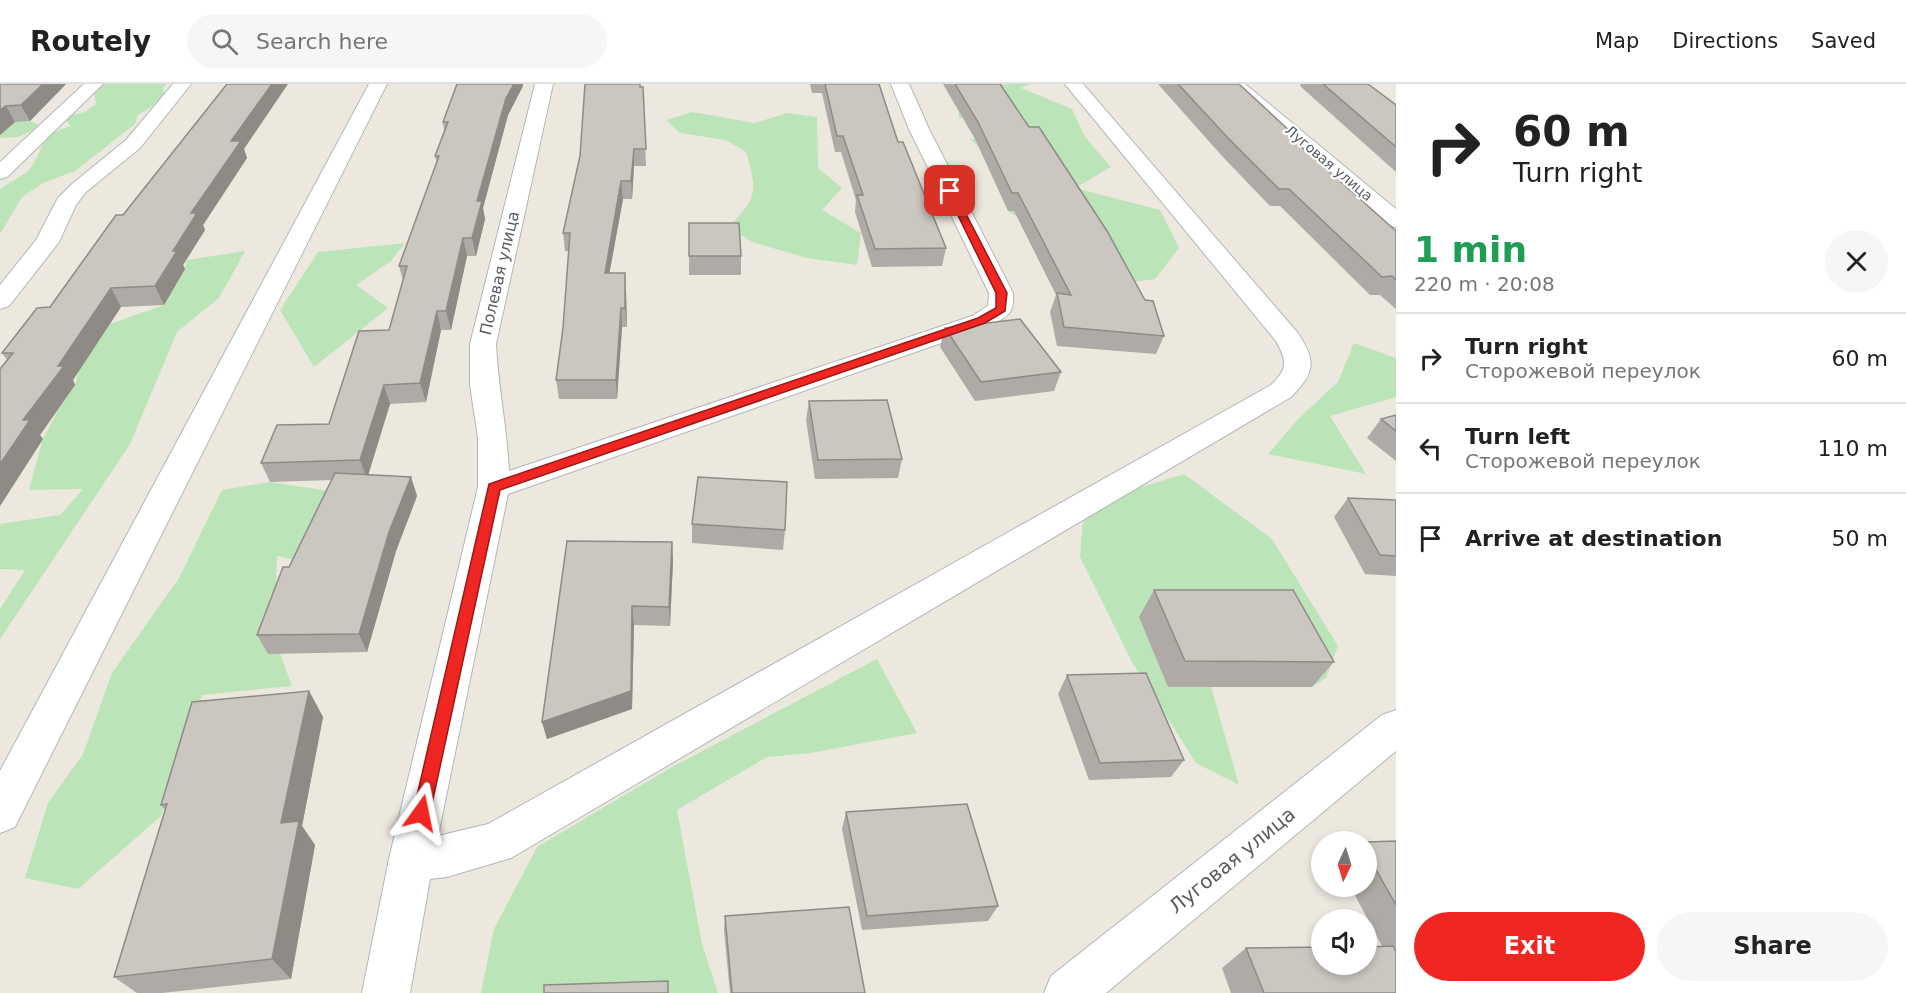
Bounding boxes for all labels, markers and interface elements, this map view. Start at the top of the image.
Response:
search box [187,14,607,68]
text: Routely [30,25,151,58]
icon: search [208,25,241,58]
text: Search here [256,29,388,54]
text: Map [1595,29,1639,53]
text: Directions [1672,29,1778,53]
text: Saved [1811,29,1876,53]
text: 60 m [1513,107,1630,156]
icon: right [1414,108,1492,186]
street label: Луговая улица [1282,122,1376,204]
text: Turn right [1513,157,1642,188]
pin [924,165,975,216]
icon: arrive [933,174,966,207]
street label: Полевая улица [476,209,523,337]
text: 1 min [1414,229,1527,270]
button: close [1825,230,1888,293]
text: 220 m · 20:08 [1414,272,1555,296]
text: Turn right [1465,334,1588,359]
icon: right [1414,342,1447,375]
text: 60 m [1832,346,1888,371]
text: Сторожевой переулок [1465,359,1701,383]
text: Turn left [1465,424,1570,449]
icon: left [1414,432,1447,465]
text: 110 m [1818,436,1888,461]
text: Сторожевой переулок [1465,449,1701,473]
icon: arrive [1414,522,1447,555]
text: Arrive at destination [1465,526,1722,551]
text: 50 m [1832,526,1888,551]
position arrow [389,781,453,845]
street label: Луговая улица [1164,802,1300,918]
north arrow [1311,831,1377,897]
map controls [1311,831,1377,975]
button: sound [1311,909,1377,975]
button: Exit [1414,912,1645,981]
button: Share [1657,912,1888,981]

